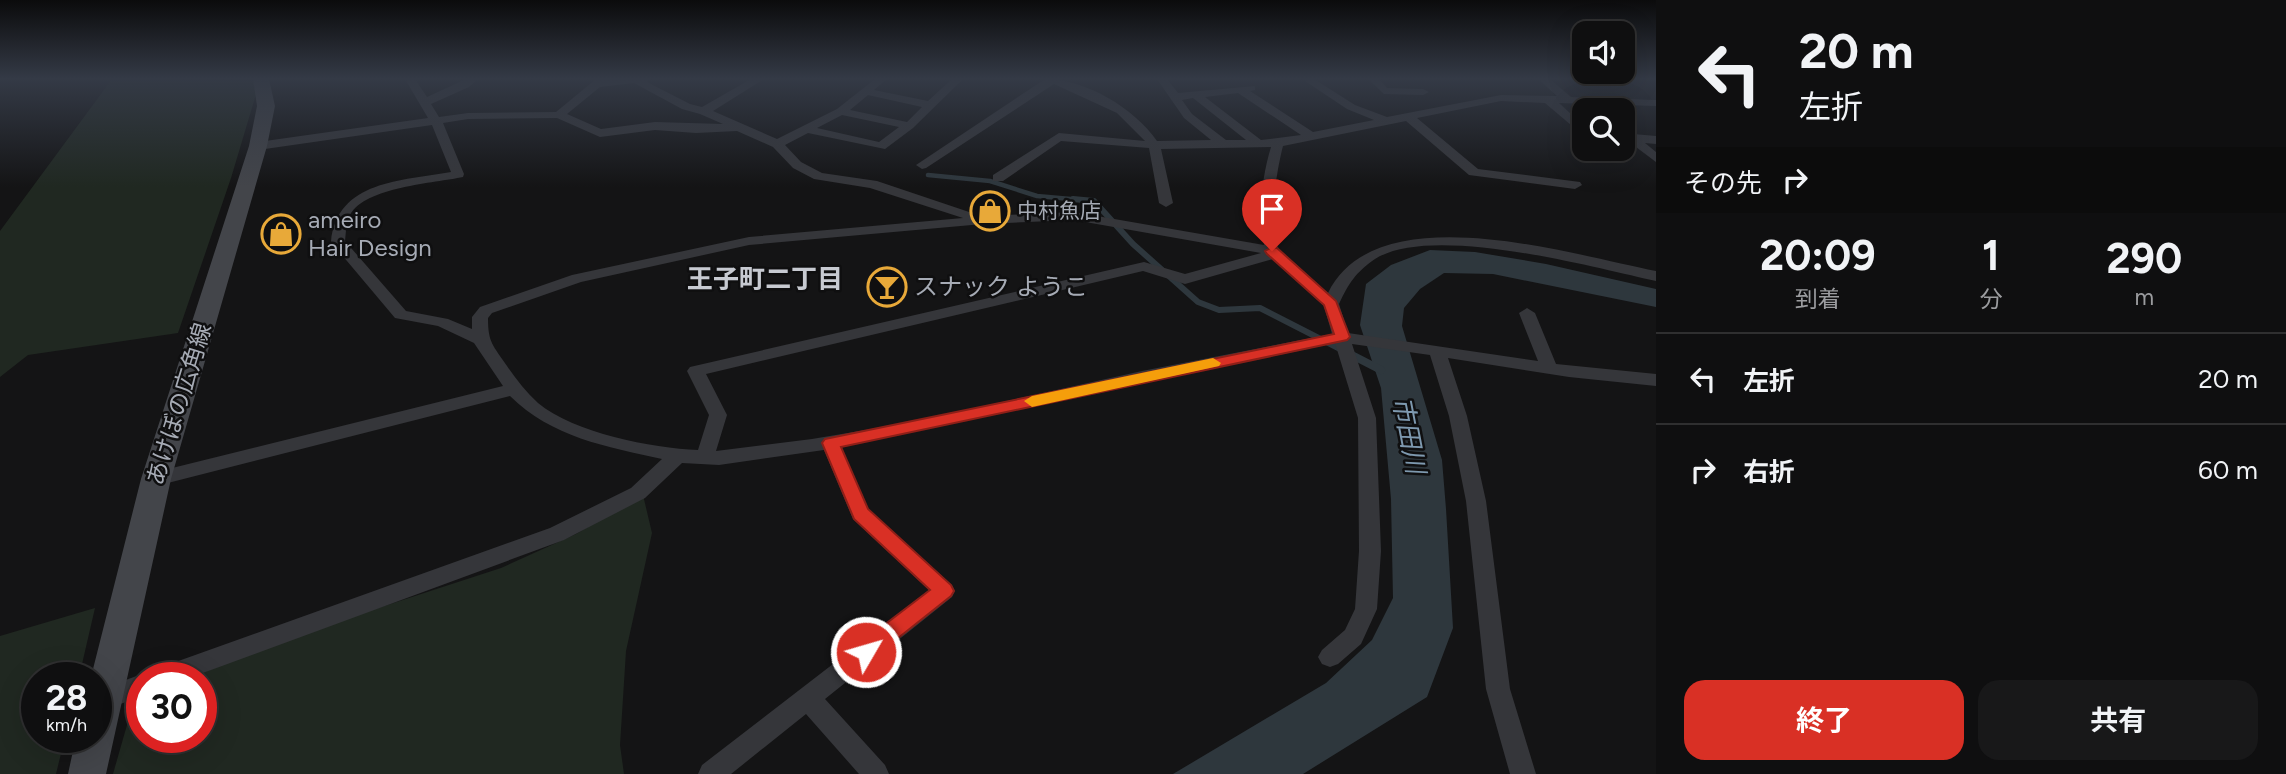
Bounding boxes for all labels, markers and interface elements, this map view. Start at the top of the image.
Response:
map controls [1572,21,1635,161]
button: sound [1572,21,1635,84]
text: 20 m [1799,21,1914,80]
icon: left [1684,28,1775,119]
text: 左折 [1799,88,1863,126]
button: search [1572,98,1635,161]
icon: right [1776,161,1814,199]
text: その先 [1684,167,1762,199]
pin [1242,179,1302,251]
shop icon: 中村魚店 [969,190,1011,232]
icon: arrive [1253,190,1291,228]
place label: 中村魚店 [1017,198,1101,223]
place label: ameiro Hair Design [308,205,432,262]
shop icon: ameiro Hair Design [260,213,302,255]
text: 20:09 [1760,230,1876,281]
text: 1 [1982,230,2000,281]
text: 290 [2106,233,2182,284]
district label: 王子町二丁目 [687,263,843,295]
bar icon: スナック ようこ [866,266,908,308]
place label: スナック ようこ [914,272,1088,301]
text: m [2134,283,2154,311]
text: 到着 [1795,285,1841,313]
text: 分 [1979,285,2002,313]
street label: あけぼの広角線 [140,319,217,488]
icon: left [1684,360,1722,398]
text: 20 m [2198,363,2258,395]
text: 左折 [1743,365,1795,397]
water label: 市田川 [1386,394,1433,479]
icon: right [1684,451,1722,489]
text: 60 m [2198,454,2258,486]
text: 右折 [1743,456,1795,488]
position arrow [829,615,903,689]
speed limit sign: 30 [126,662,217,753]
text: 28 [46,677,87,719]
button: 終了 [1684,680,1964,760]
button: 共有 [1978,680,2258,760]
text: km/h [46,714,87,736]

